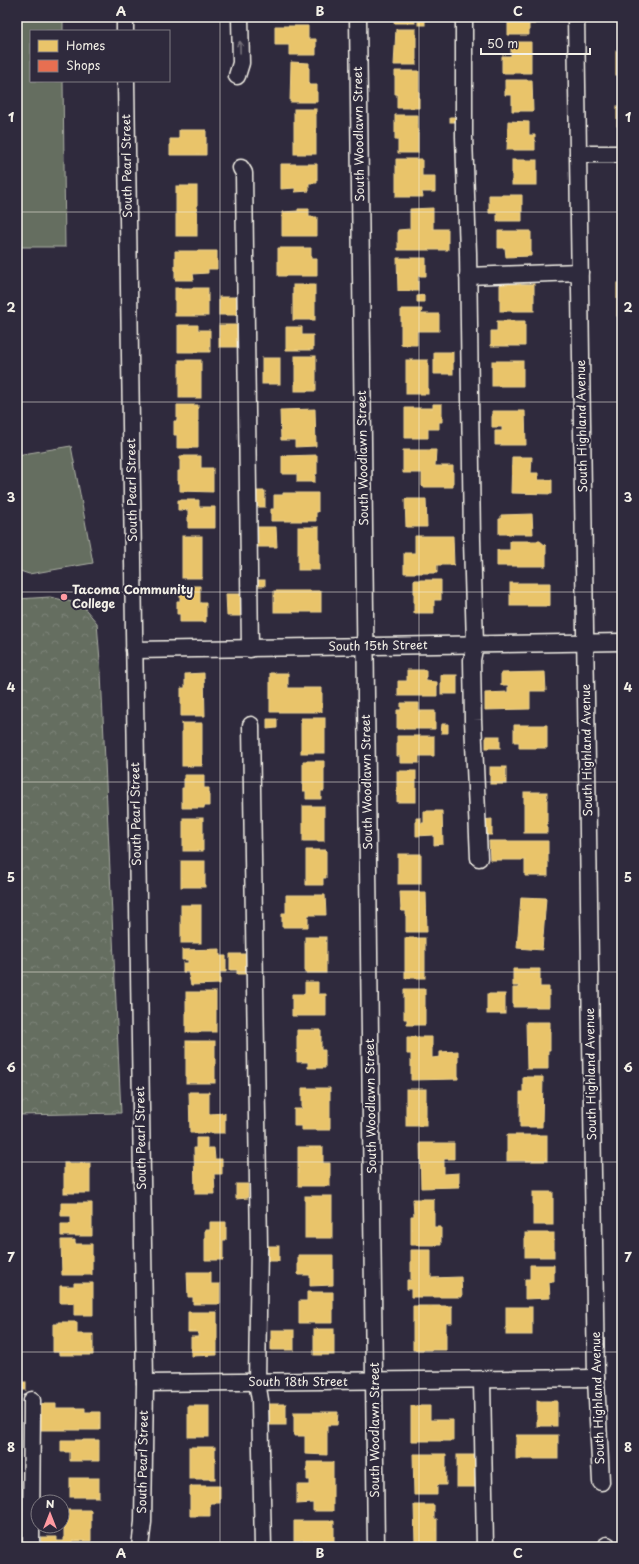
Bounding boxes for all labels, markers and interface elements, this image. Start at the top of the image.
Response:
text: A [116,1,126,20]
text: B [316,1,325,20]
text: C [513,1,523,20]
legend [30,30,170,82]
scale bar [481,30,590,56]
text: 50 m [487,34,518,52]
text: Homes [66,36,105,54]
one-way arrow [236,41,244,54]
text: Shops [66,56,101,74]
street label: South Woodlawn Street [348,66,368,202]
text: 1 [8,107,14,126]
text: 1 [625,107,631,126]
street label: South Pearl Street [116,114,136,218]
text: 2 [6,297,16,316]
text: 2 [623,297,633,316]
street label: South Highland Avenue [571,359,591,492]
street label: South Woodlawn Street [352,390,372,526]
street label: South Pearl Street [121,438,141,542]
text: 3 [7,487,16,506]
text: 3 [624,487,633,506]
place label: Tacoma Community College [72,580,193,612]
marker: Tacoma Community College [59,592,69,602]
street label: South 15th Street [328,635,428,655]
text: 4 [7,677,16,696]
text: 4 [624,677,633,696]
street label: South Highland Avenue [576,683,596,816]
street label: South Woodlawn Street [356,714,376,850]
street label: South Pearl Street [125,762,145,866]
text: 5 [7,867,15,886]
text: 5 [624,867,632,886]
street label: South Highland Avenue [580,1007,600,1140]
street label: South Woodlawn Street [360,1038,380,1174]
text: 6 [6,1057,16,1076]
text: 6 [623,1057,633,1076]
street label: South Pearl Street [130,1086,150,1190]
text: 7 [7,1247,15,1266]
text: 7 [624,1247,632,1266]
street label: South Highland Avenue [586,1331,608,1465]
street label: South Woodlawn Street [365,1362,383,1498]
street label: South 18th Street [248,1372,348,1390]
street label: South Pearl Street [132,1410,152,1514]
text: 8 [7,1437,15,1456]
text: 8 [624,1437,632,1456]
north arrow [30,1494,70,1534]
text: N [46,1495,55,1512]
text: A [116,1543,126,1562]
text: B [316,1543,325,1562]
text: C [513,1543,523,1562]

